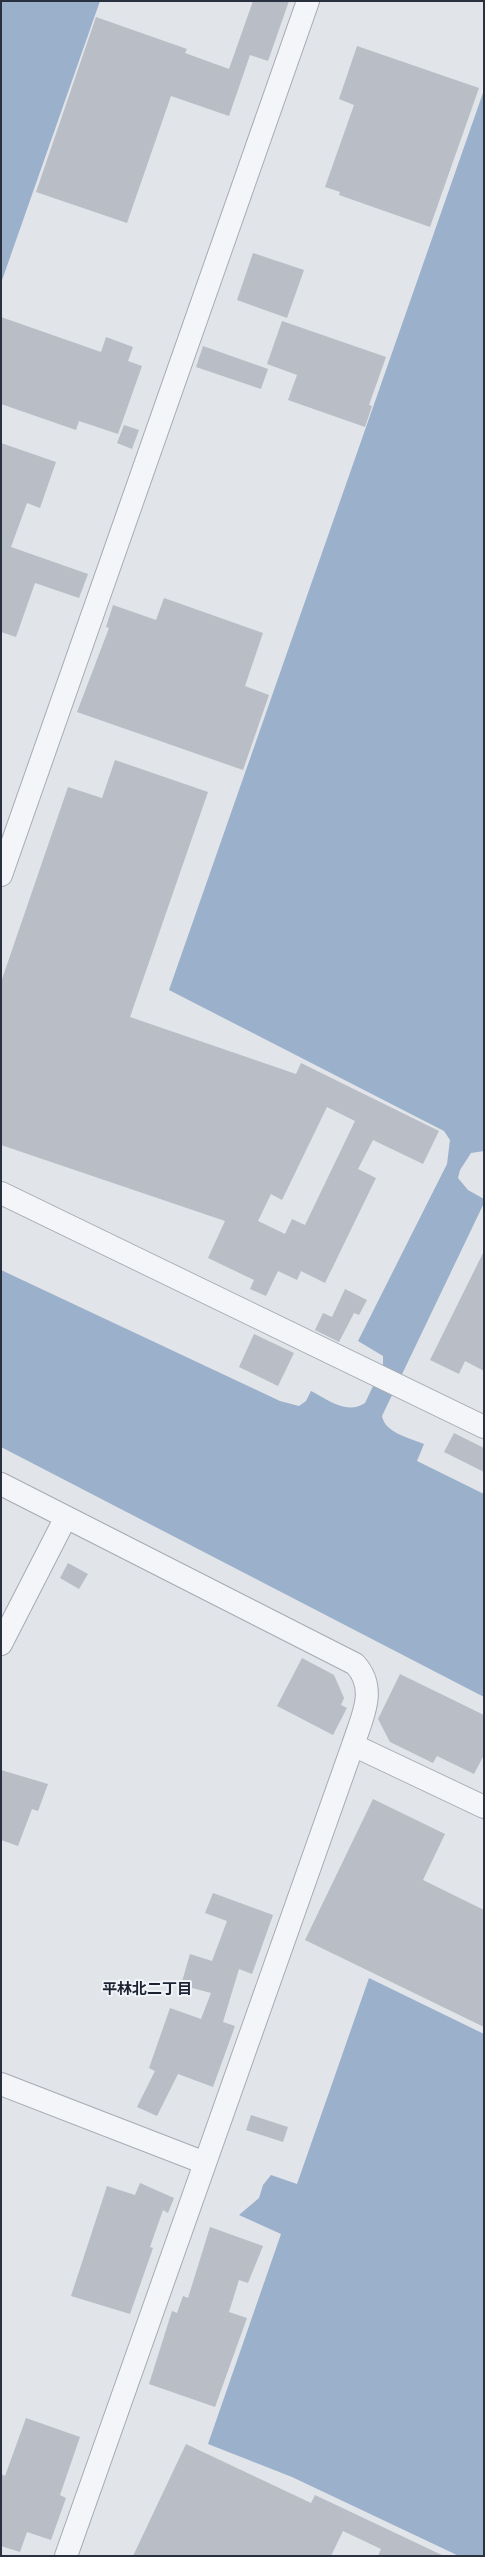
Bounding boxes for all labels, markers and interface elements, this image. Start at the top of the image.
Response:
district label: 平林北二丁目 [102,1981,192,1999]

